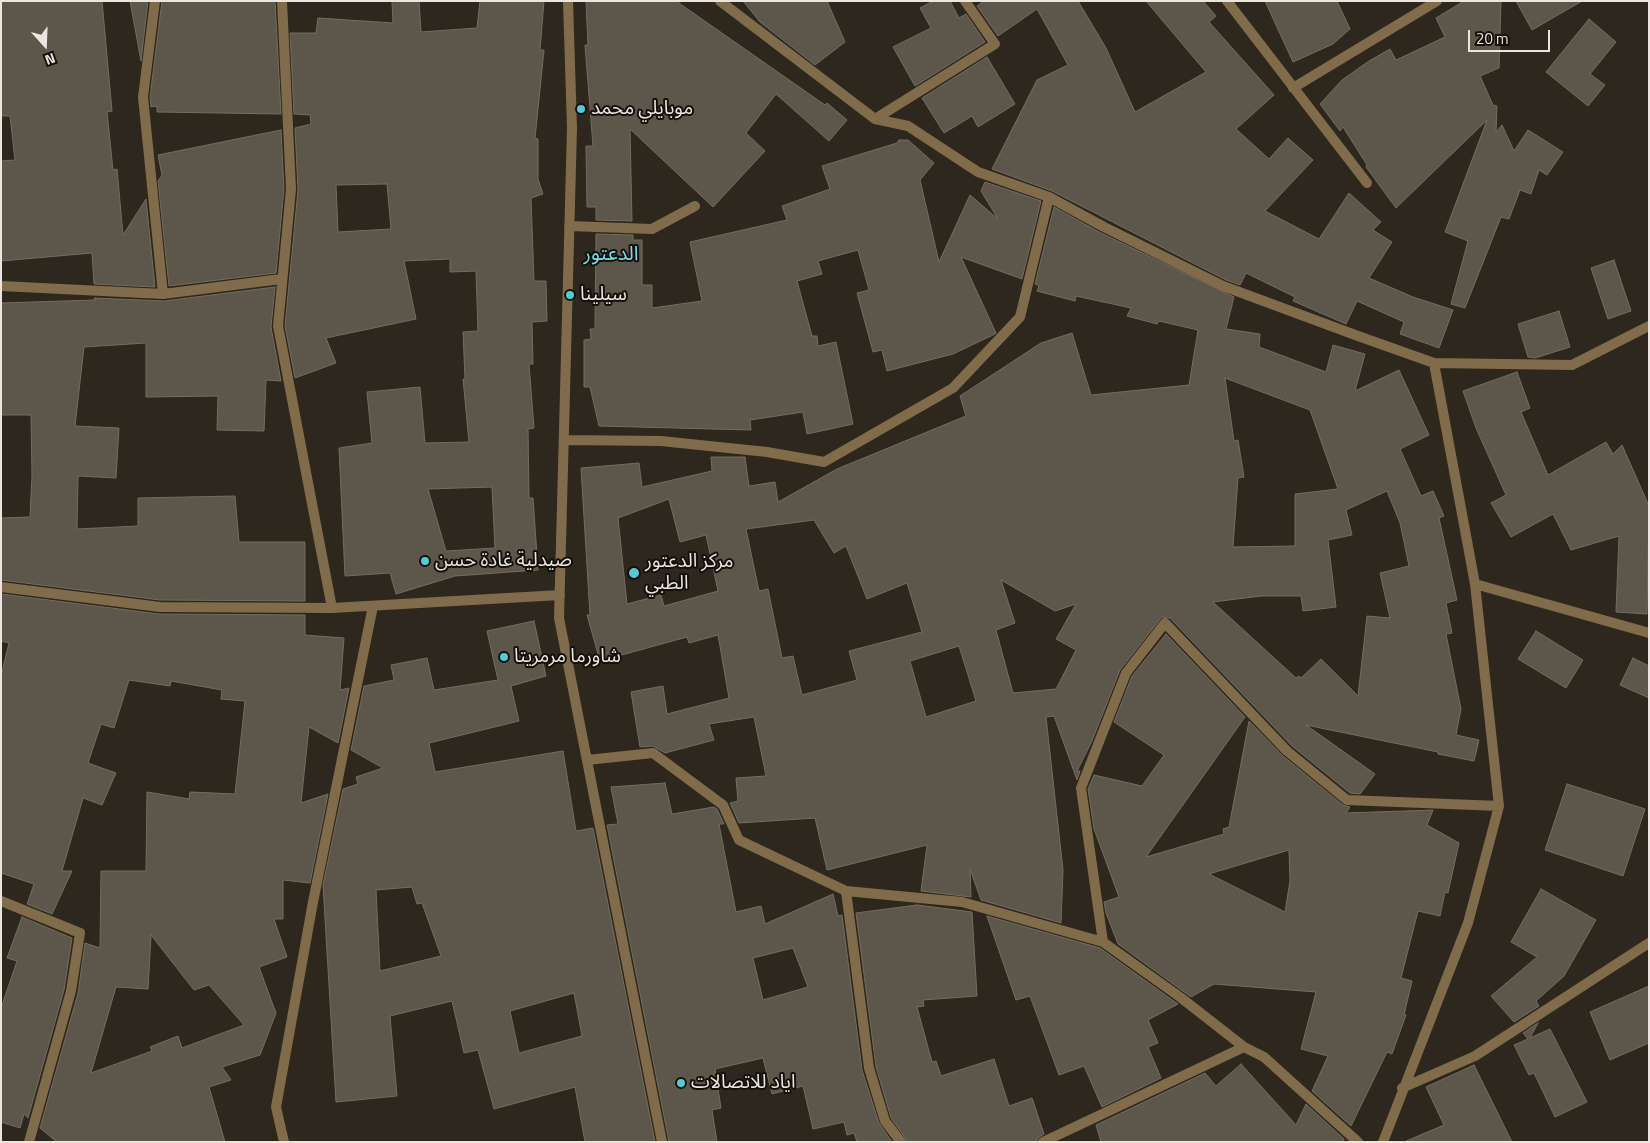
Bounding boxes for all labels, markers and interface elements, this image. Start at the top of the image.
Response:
north arrow [20,20,70,70]
scale bar [1470,20,1552,52]
text: 20 m [1476,27,1509,50]
text: N [42,48,58,71]
place label: موبايلي محمد [591,98,693,120]
marker: موبايلي محمد [575,103,587,115]
district label: الدعتور [584,243,638,267]
place label: سيلينا [580,284,627,306]
marker: سيلينا [564,289,576,301]
place label: صيدلية غادة حسن [435,550,572,572]
place label: مركز الدعتور الطبي [645,551,733,595]
marker: صيدلية غادة حسن [419,555,431,567]
marker: مركز الدعتور الطبي [627,566,641,580]
place label: شاورما مرمريتا [514,646,621,668]
marker: شاورما مرمريتا [498,651,510,663]
place label: اياد للاتصالات [691,1072,795,1094]
marker: اياد للاتصالات [675,1077,687,1089]

